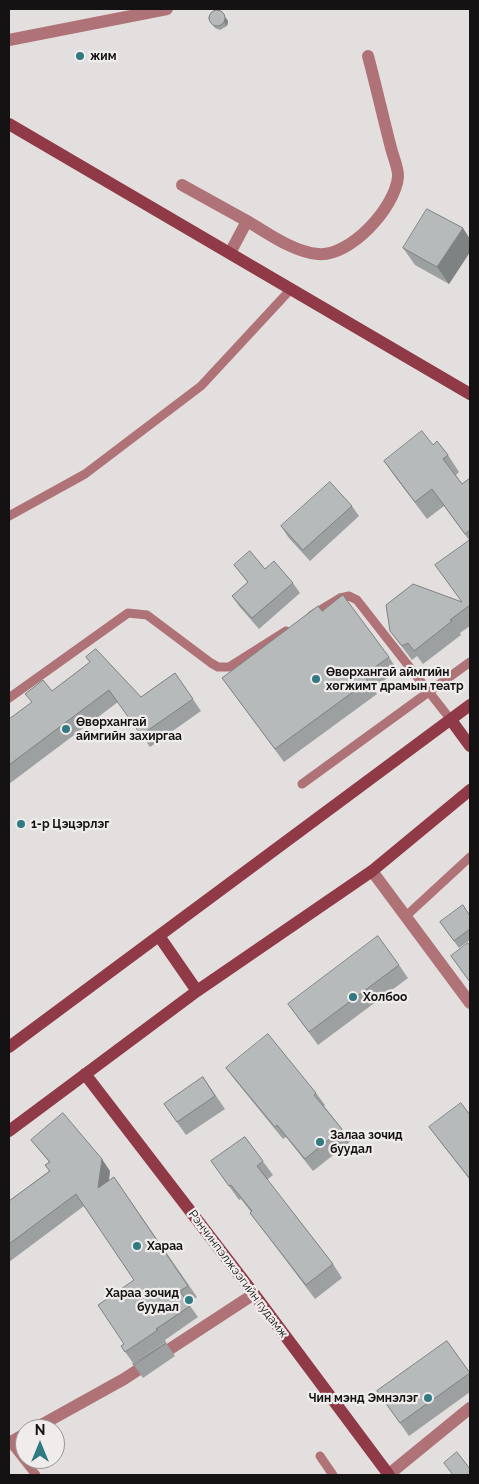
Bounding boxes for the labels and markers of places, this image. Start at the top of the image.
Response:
place label: жим [90,49,116,63]
marker: жим [74,50,86,62]
place label: Өвөрхангай аймгийн хөгжимт драмын театр [326,665,464,693]
marker: Өвөрхангай аймгийн хөгжимт драмын театр [310,673,322,685]
place label: Өвөрхангай аймгийн захиргаа [76,715,182,743]
marker: Өвөрхангай аймгийн захиргаа [60,723,72,735]
place label: 1-р Цэцэрлэг [31,817,109,831]
marker: 1-р Цэцэрлэг [15,818,27,830]
place label: Холбоо [363,990,407,1004]
marker: Холбоо [347,991,359,1003]
place label: Залаа зочид буудал [330,1128,403,1156]
marker: Залаа зочид буудал [314,1136,326,1148]
place label: Хараа [147,1239,183,1253]
marker: Хараа [131,1240,143,1252]
place label: Хараа зочид буудал [105,1286,179,1314]
marker: Хараа зочид буудал [183,1294,195,1306]
place label: Чин мэнд Эмнэлэг [309,1391,418,1405]
marker: Чин мэнд Эмнэлэг [422,1392,434,1404]

